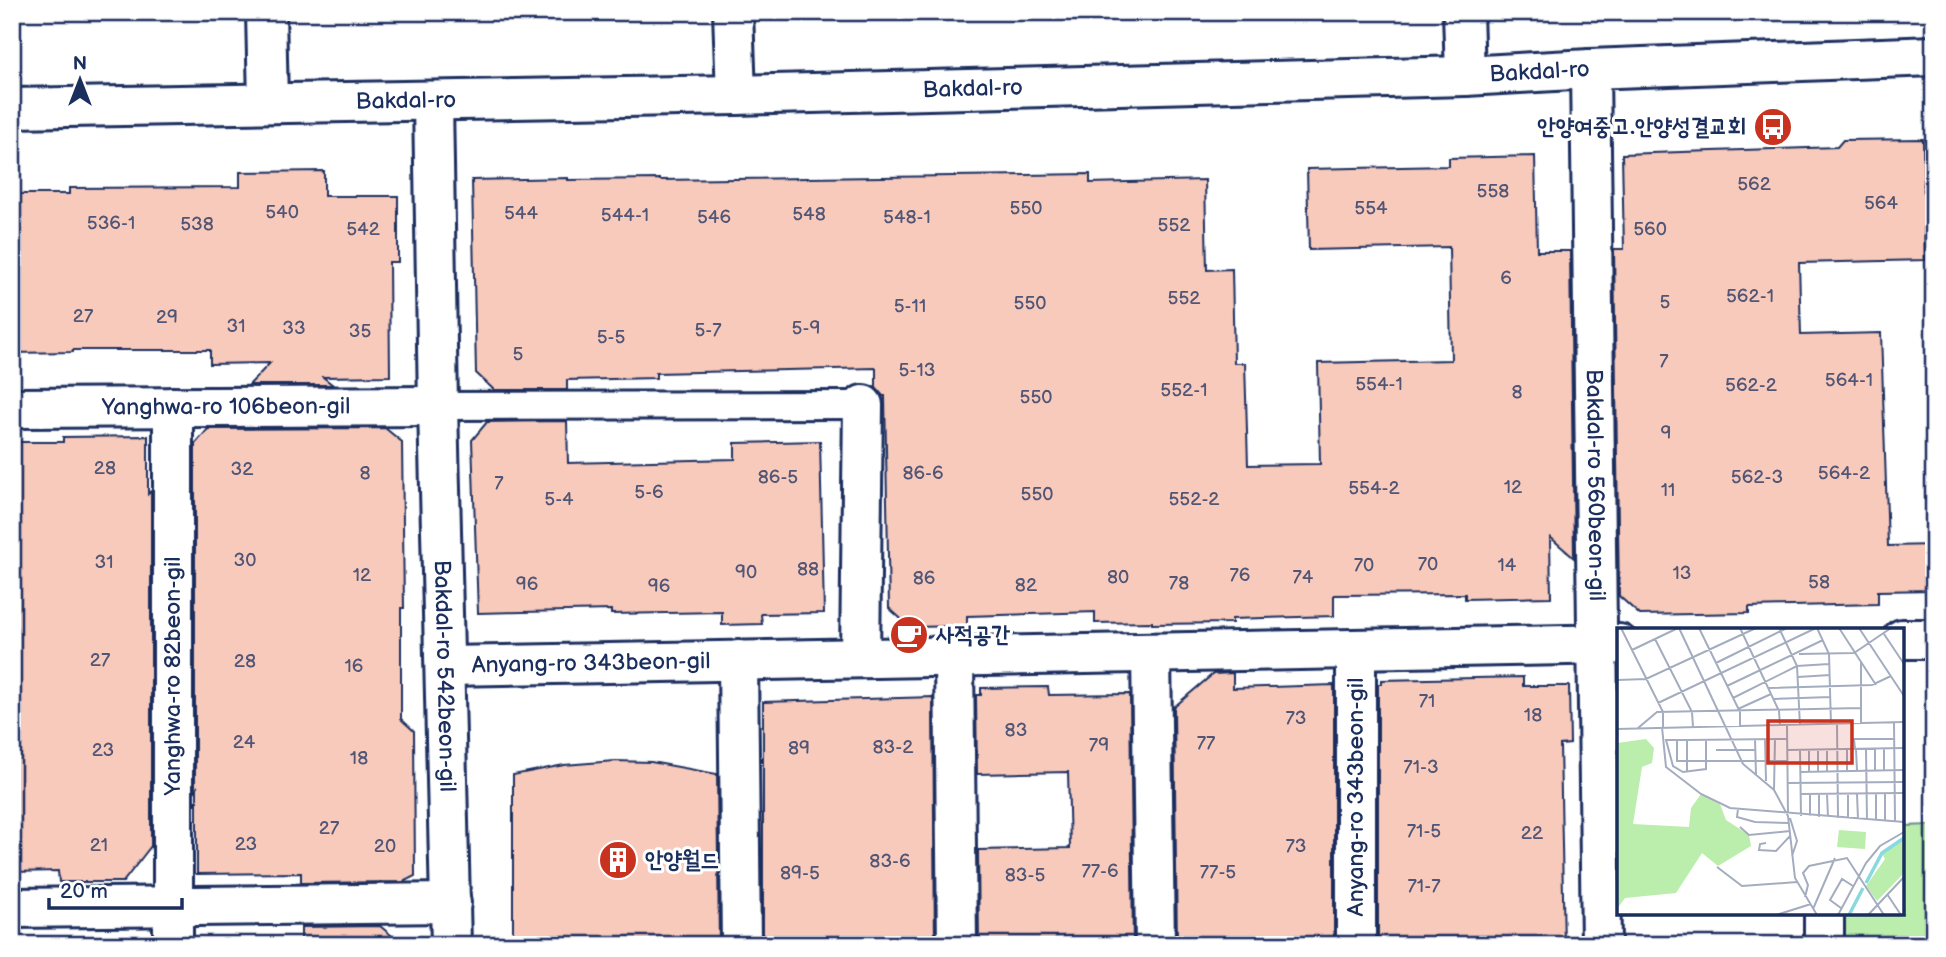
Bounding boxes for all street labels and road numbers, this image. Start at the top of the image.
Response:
street label: Bakdal-ro [1489,55,1590,89]
street label: Bakdal-ro [922,74,1023,104]
street label: Bakdal-ro [355,86,456,116]
street label: Bakdal-ro 560beon-gil [1580,369,1611,601]
street label: Yanghwa-ro 106beon-gil [101,392,350,422]
street label: Yanghwa-ro 82beon-gil [159,557,187,796]
street label: Bakdal-ro 542beon-gil [428,559,461,792]
street label: Anyang-ro 343beon-gil [471,647,711,680]
street label: Anyang-ro 343beon-gil [1342,678,1370,916]

